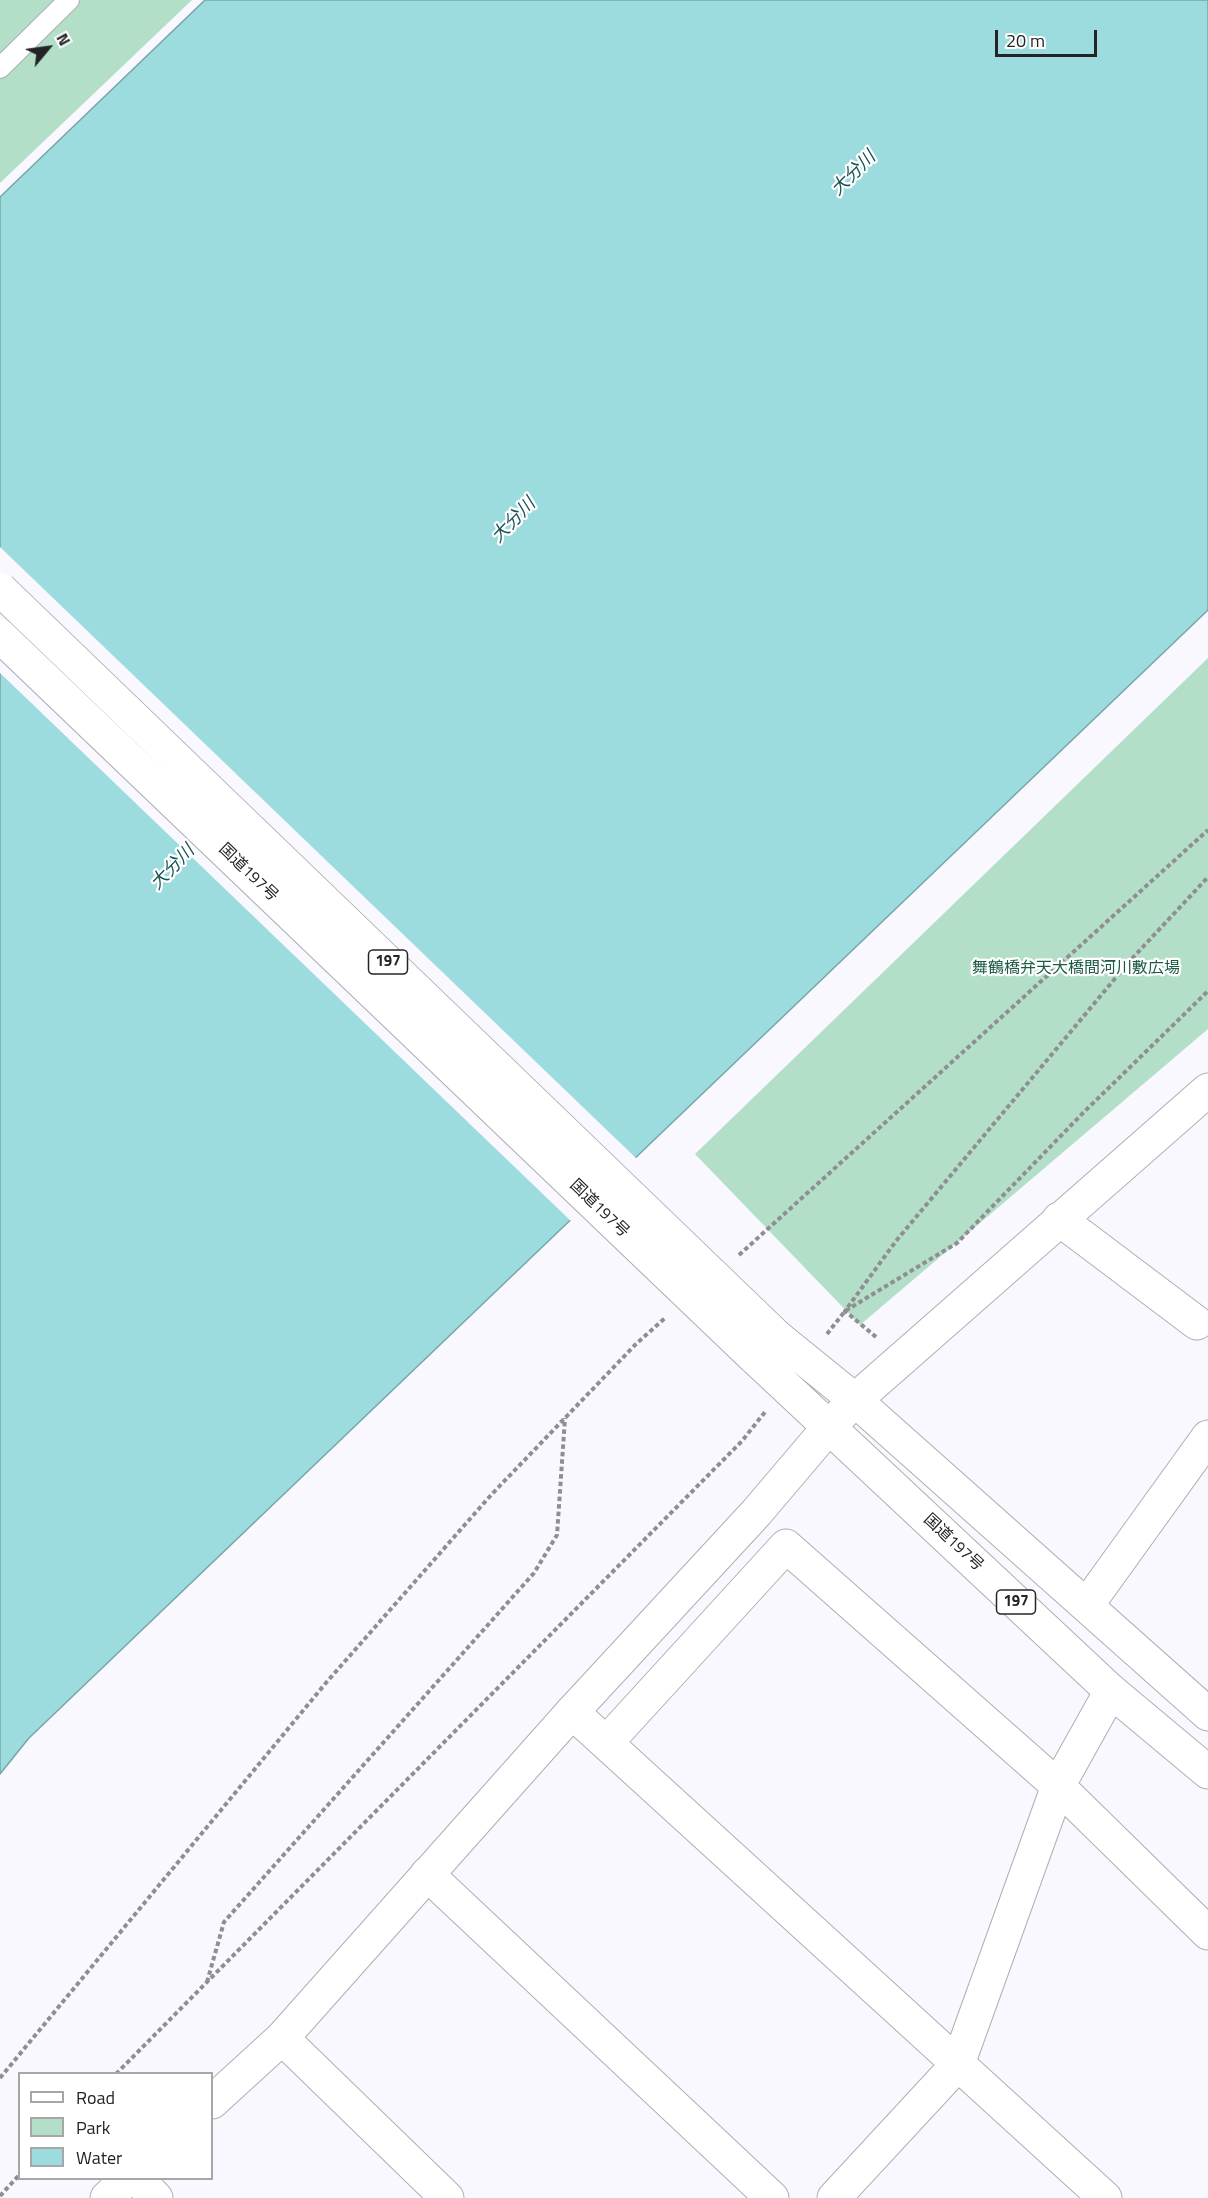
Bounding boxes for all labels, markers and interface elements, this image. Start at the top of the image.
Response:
north arrow [18,18,78,78]
scale bar [998,18,1100,56]
text: 20 m [1006,27,1045,54]
text: N [51,29,77,50]
water label: 大分川 [827,147,881,201]
water label: 大分川 [487,494,541,548]
street label: 国道197号 [214,840,282,906]
water label: 大分川 [146,841,200,895]
road number: 197 [368,950,408,974]
park label: 舞鶴橋弁天大橋間河川敷広場 [972,959,1180,979]
street label: 国道197号 [565,1176,633,1242]
street label: 国道197号 [919,1510,987,1576]
road number: 197 [996,1590,1036,1614]
legend [18,2072,213,2180]
text: Road [76,2084,115,2111]
text: Park [76,2114,110,2141]
text: Water [76,2144,122,2171]

